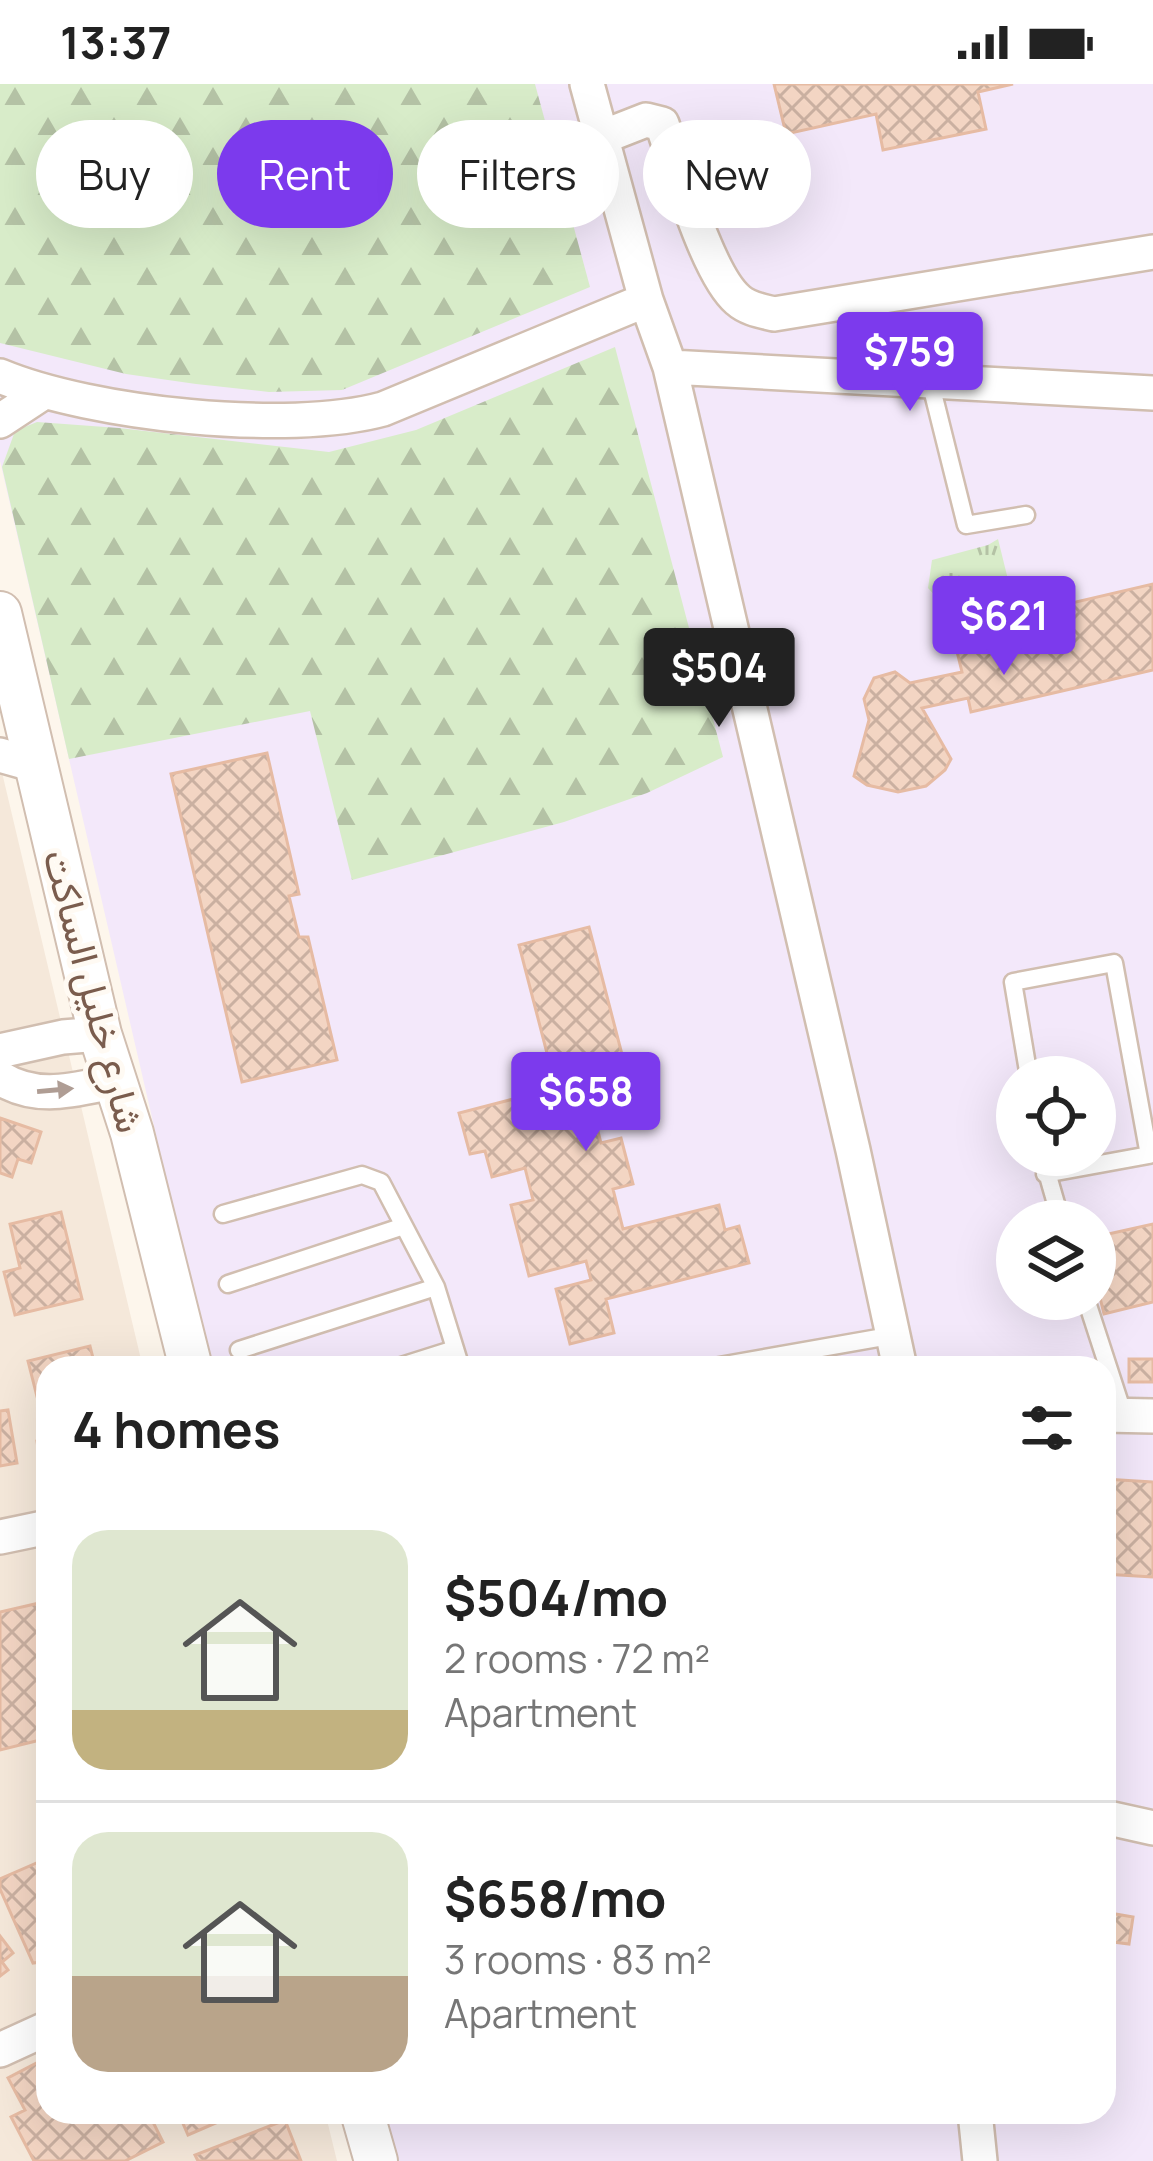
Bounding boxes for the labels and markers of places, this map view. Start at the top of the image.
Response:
pin: $759 [839,312,981,414]
pin: $621 [933,576,1075,678]
pin: $504 [648,628,790,730]
pin: $658 [515,1052,657,1154]

